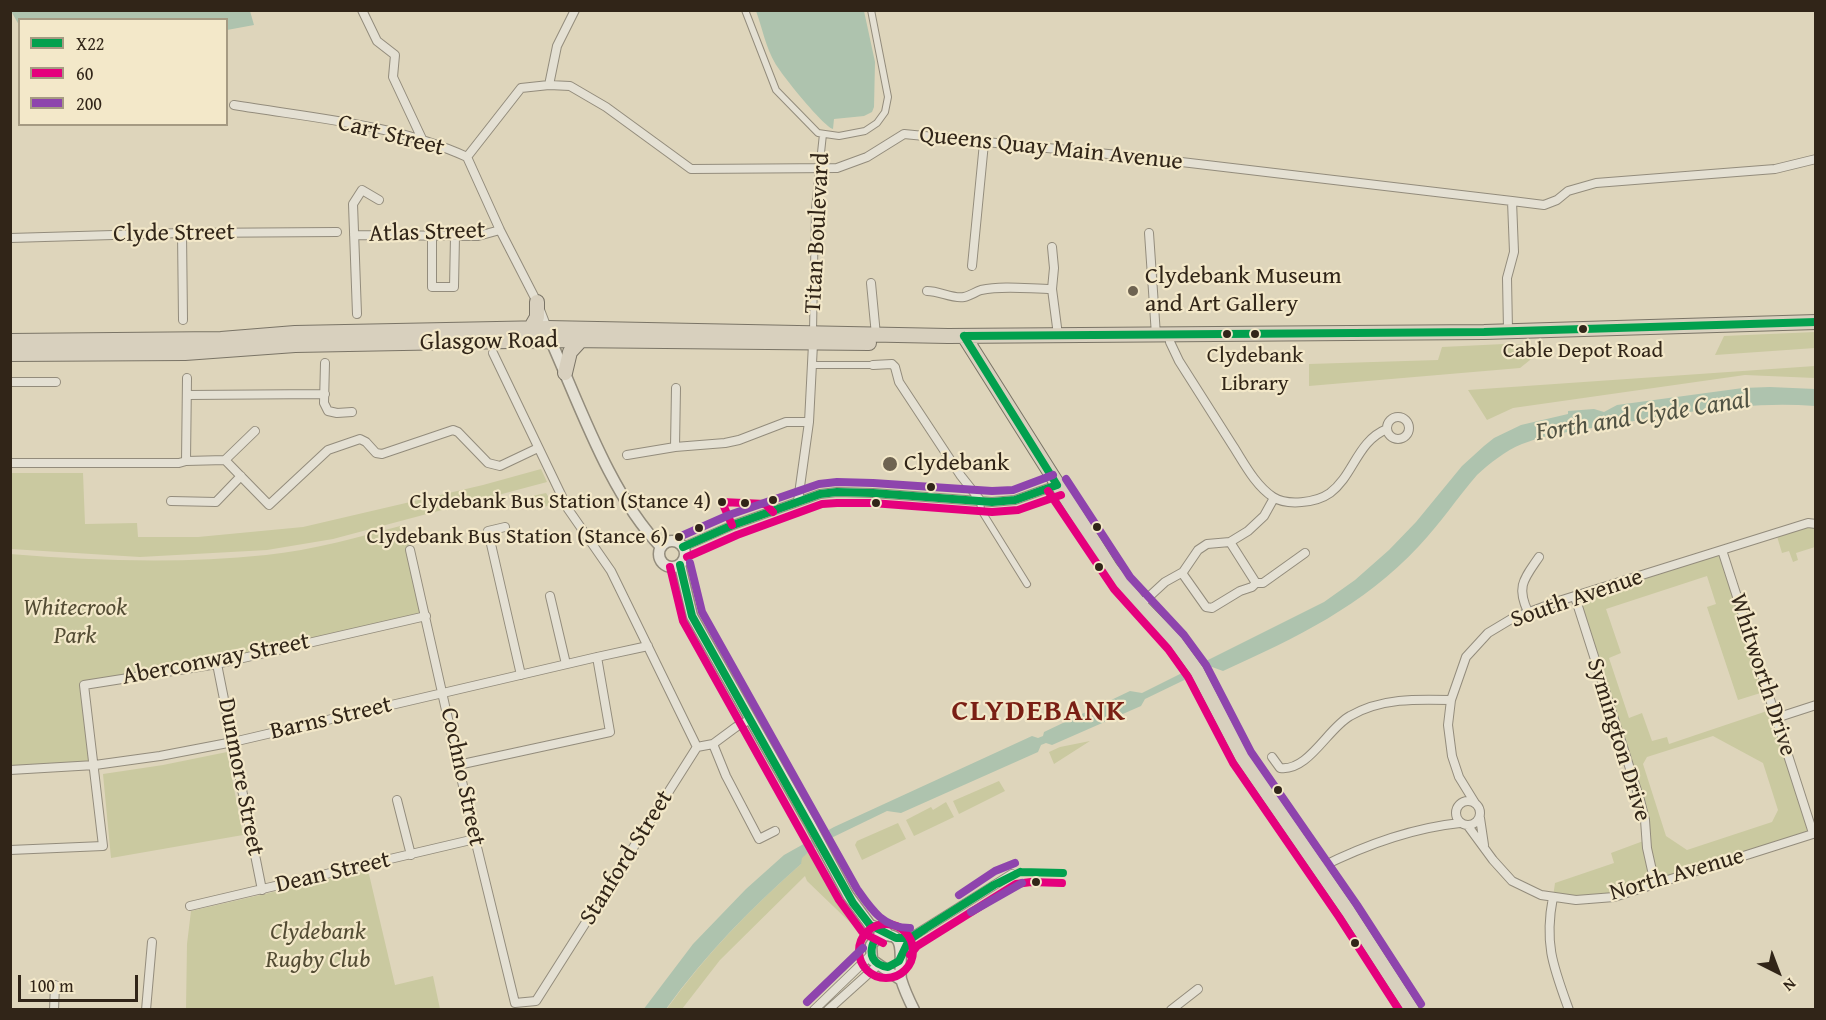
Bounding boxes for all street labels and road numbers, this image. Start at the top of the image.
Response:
street label: Cart Street [335,109,447,163]
street label: Queens Quay Main Avenue [918,121,1184,177]
street label: Titan Boulevard [799,152,837,314]
street label: Atlas Street [368,217,486,249]
street label: Clyde Street [113,219,235,249]
street label: Glasgow Road [420,326,558,358]
street label: South Avenue [1507,563,1647,635]
street label: Whitworth Drive [1722,590,1802,760]
street label: Aberconway Street [120,628,312,692]
street label: Symington Drive [1580,655,1656,825]
street label: Barns Street [267,691,395,747]
street label: Dunmore Street [211,696,269,858]
street label: Cochno Street [433,705,491,849]
street label: Stanford Street [574,785,680,931]
street label: North Avenue [1606,842,1748,908]
street label: Dean Street [273,846,393,900]

